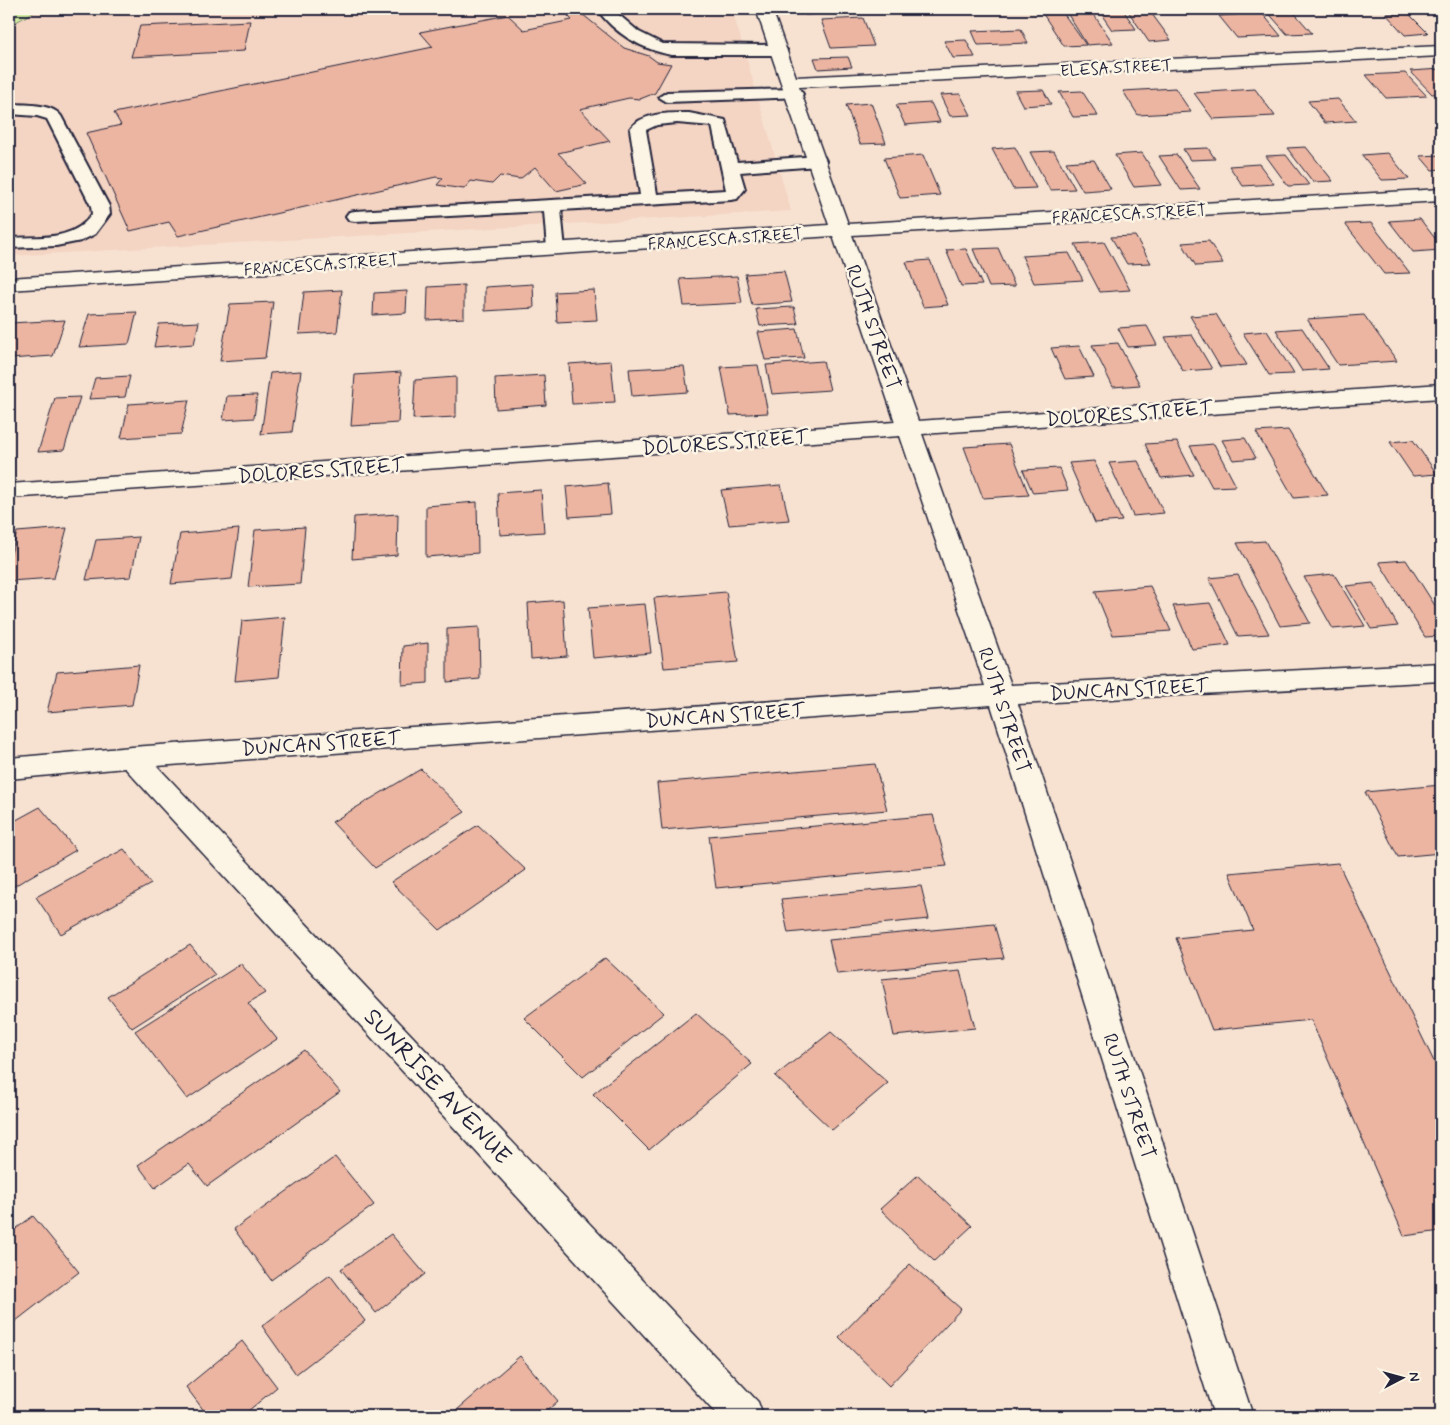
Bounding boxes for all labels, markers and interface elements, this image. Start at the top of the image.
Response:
street label: ELESA STREET [1060,55,1173,82]
street label: FRANCESCA STREET [1051,200,1207,229]
street label: FRANCESCA STREET [647,224,803,255]
street label: FRANCESCA STREET [243,250,399,281]
street label: RUTH STREET [839,261,907,394]
street label: DOLORES STREET [1045,395,1215,434]
street label: DOLORES STREET [641,424,811,463]
street label: DOLORES STREET [237,452,407,491]
street label: RUTH STREET [971,644,1037,777]
street label: DUNCAN STREET [1049,673,1211,708]
street label: DUNCAN STREET [645,697,807,736]
street label: DUNCAN STREET [241,725,403,764]
street label: SUNRISE AVENUE [356,1002,517,1172]
street label: RUTH STREET [1096,1030,1162,1163]
north arrow [1378,1352,1428,1402]
text: N [1404,1371,1423,1382]

